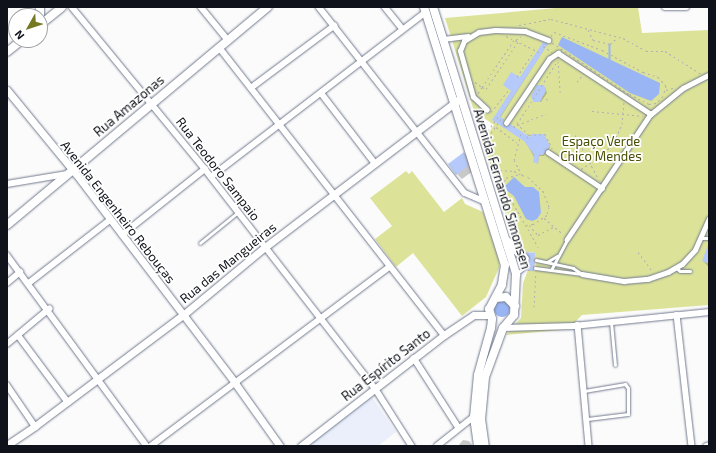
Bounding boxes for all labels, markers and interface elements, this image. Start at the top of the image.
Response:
north arrow [8,8,48,48]
text: N [12,28,27,42]
street label: Rua Amazonas [91,72,167,140]
street label: Avenida Fernando Simonsen [470,107,534,271]
street label: Rua Teodoro Sampaio [173,114,263,224]
park label: Espaço Verde Chico Mendes [560,134,642,165]
street label: Avenida Engenheiro Rebouças [57,138,179,286]
street label: Rua das Mangueiras [177,219,279,307]
street label: Rua Espírito Santo [339,326,433,404]

